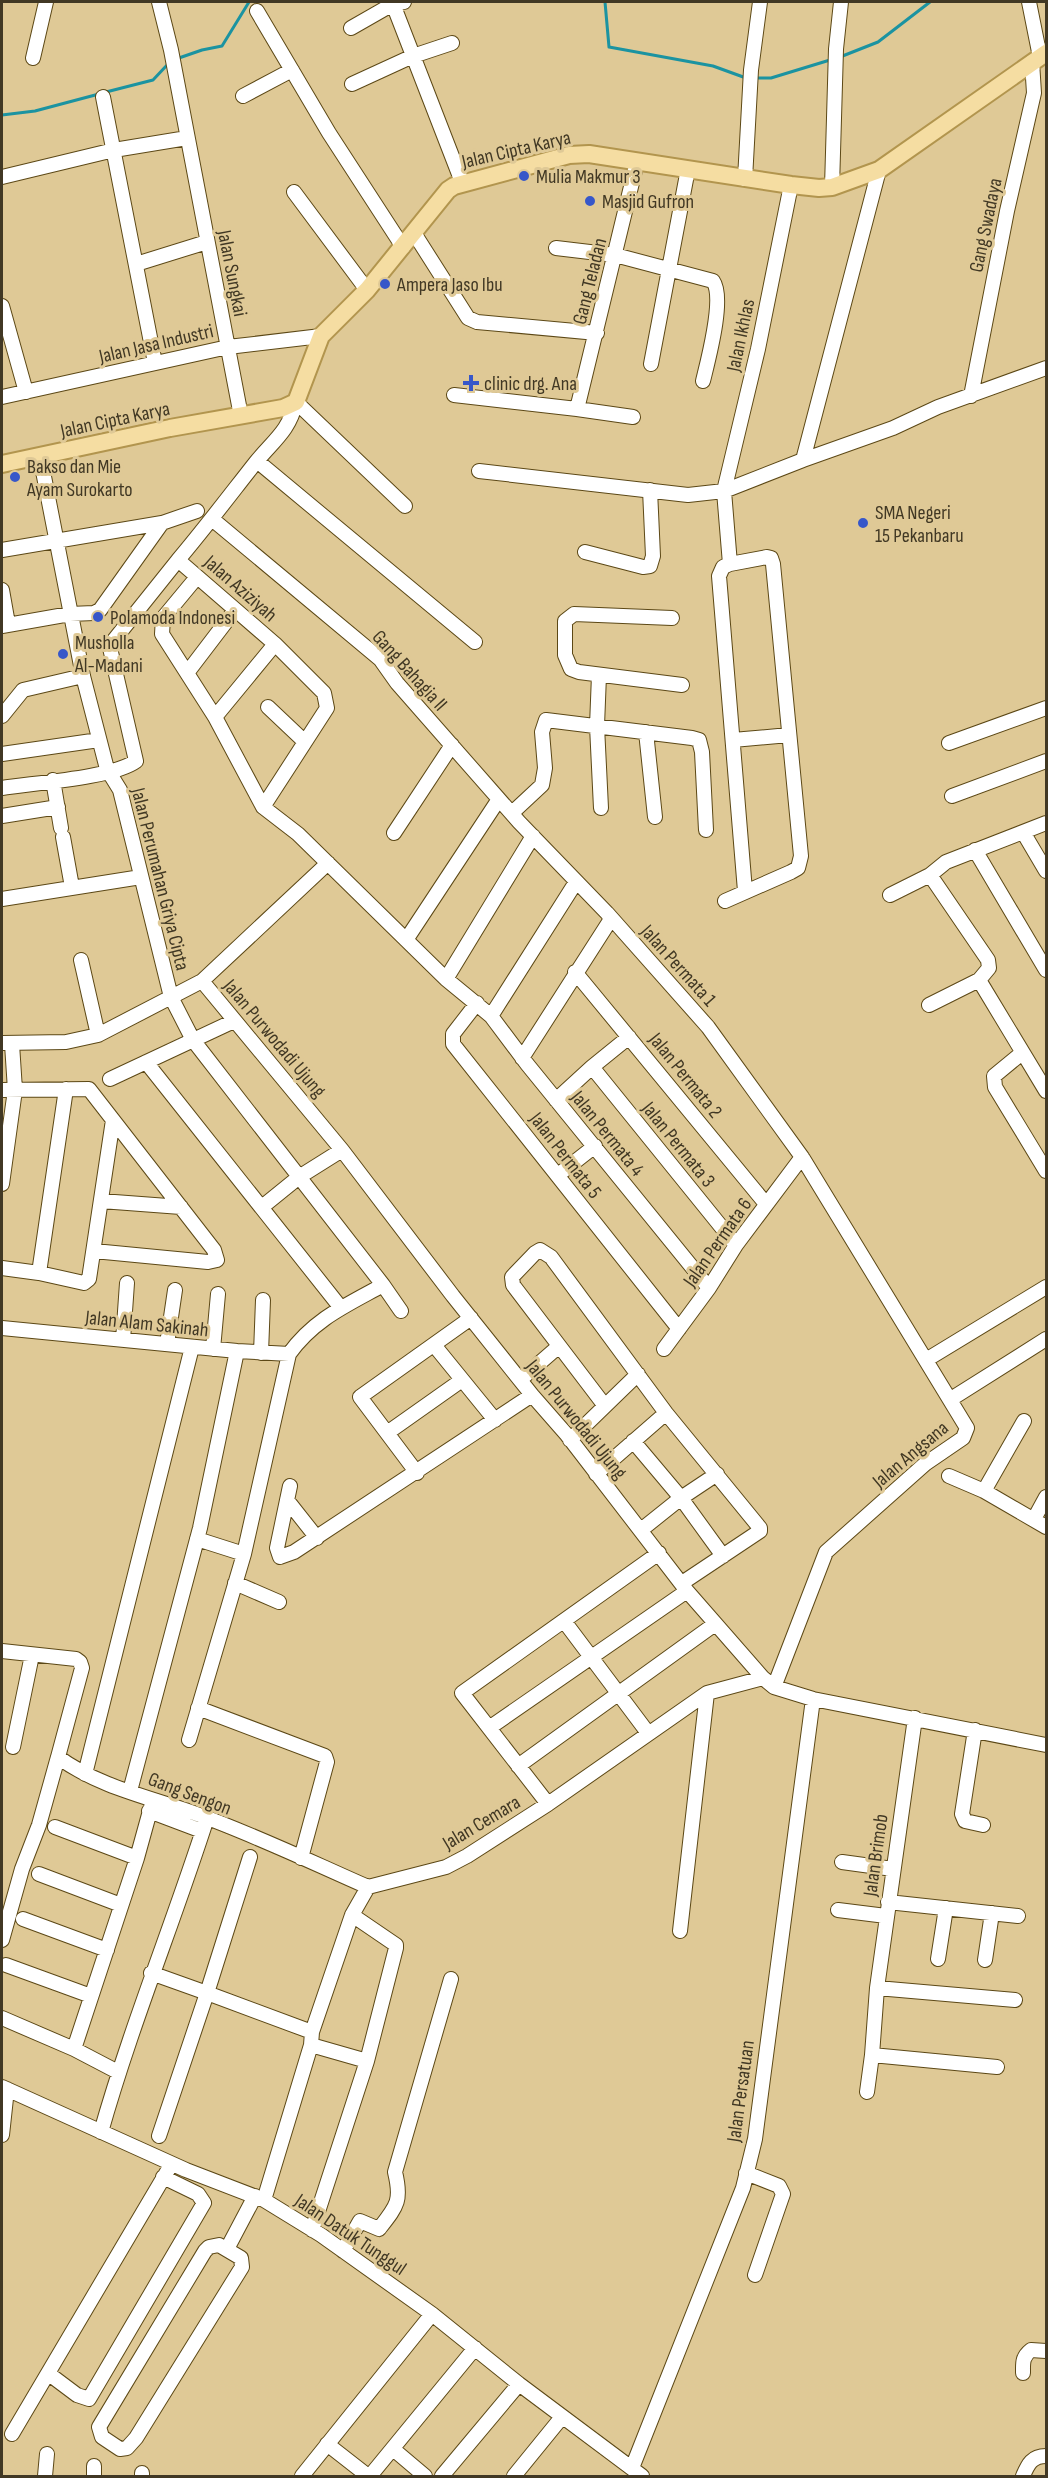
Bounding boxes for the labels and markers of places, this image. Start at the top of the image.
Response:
place label: Mulia Makmur 3 [536,165,641,189]
marker: Mulia Makmur 3 [517,169,531,183]
place label: Masjid Gufron [602,190,694,214]
marker: Masjid Gufron [583,194,597,208]
place label: Ampera Jaso Ibu [396,273,503,297]
marker: Ampera Jaso Ibu [378,277,392,291]
place label: clinic drg. Ana [484,372,577,396]
marker: clinic drg. Ana [462,374,480,392]
place label: Bakso dan Mie Ayam Surokarto [26,455,133,502]
marker: Bakso dan Mie Ayam Surokarto [8,470,22,484]
place label: SMA Negeri 15 Pekanbaru [875,501,964,548]
marker: SMA Negeri 15 Pekanbaru [856,516,870,530]
place label: Polamoda Indonesi [110,606,235,630]
marker: Polamoda Indonesi [91,610,105,624]
place label: Musholla Al-Madani [74,631,143,678]
marker: Musholla Al-Madani [56,647,70,661]

